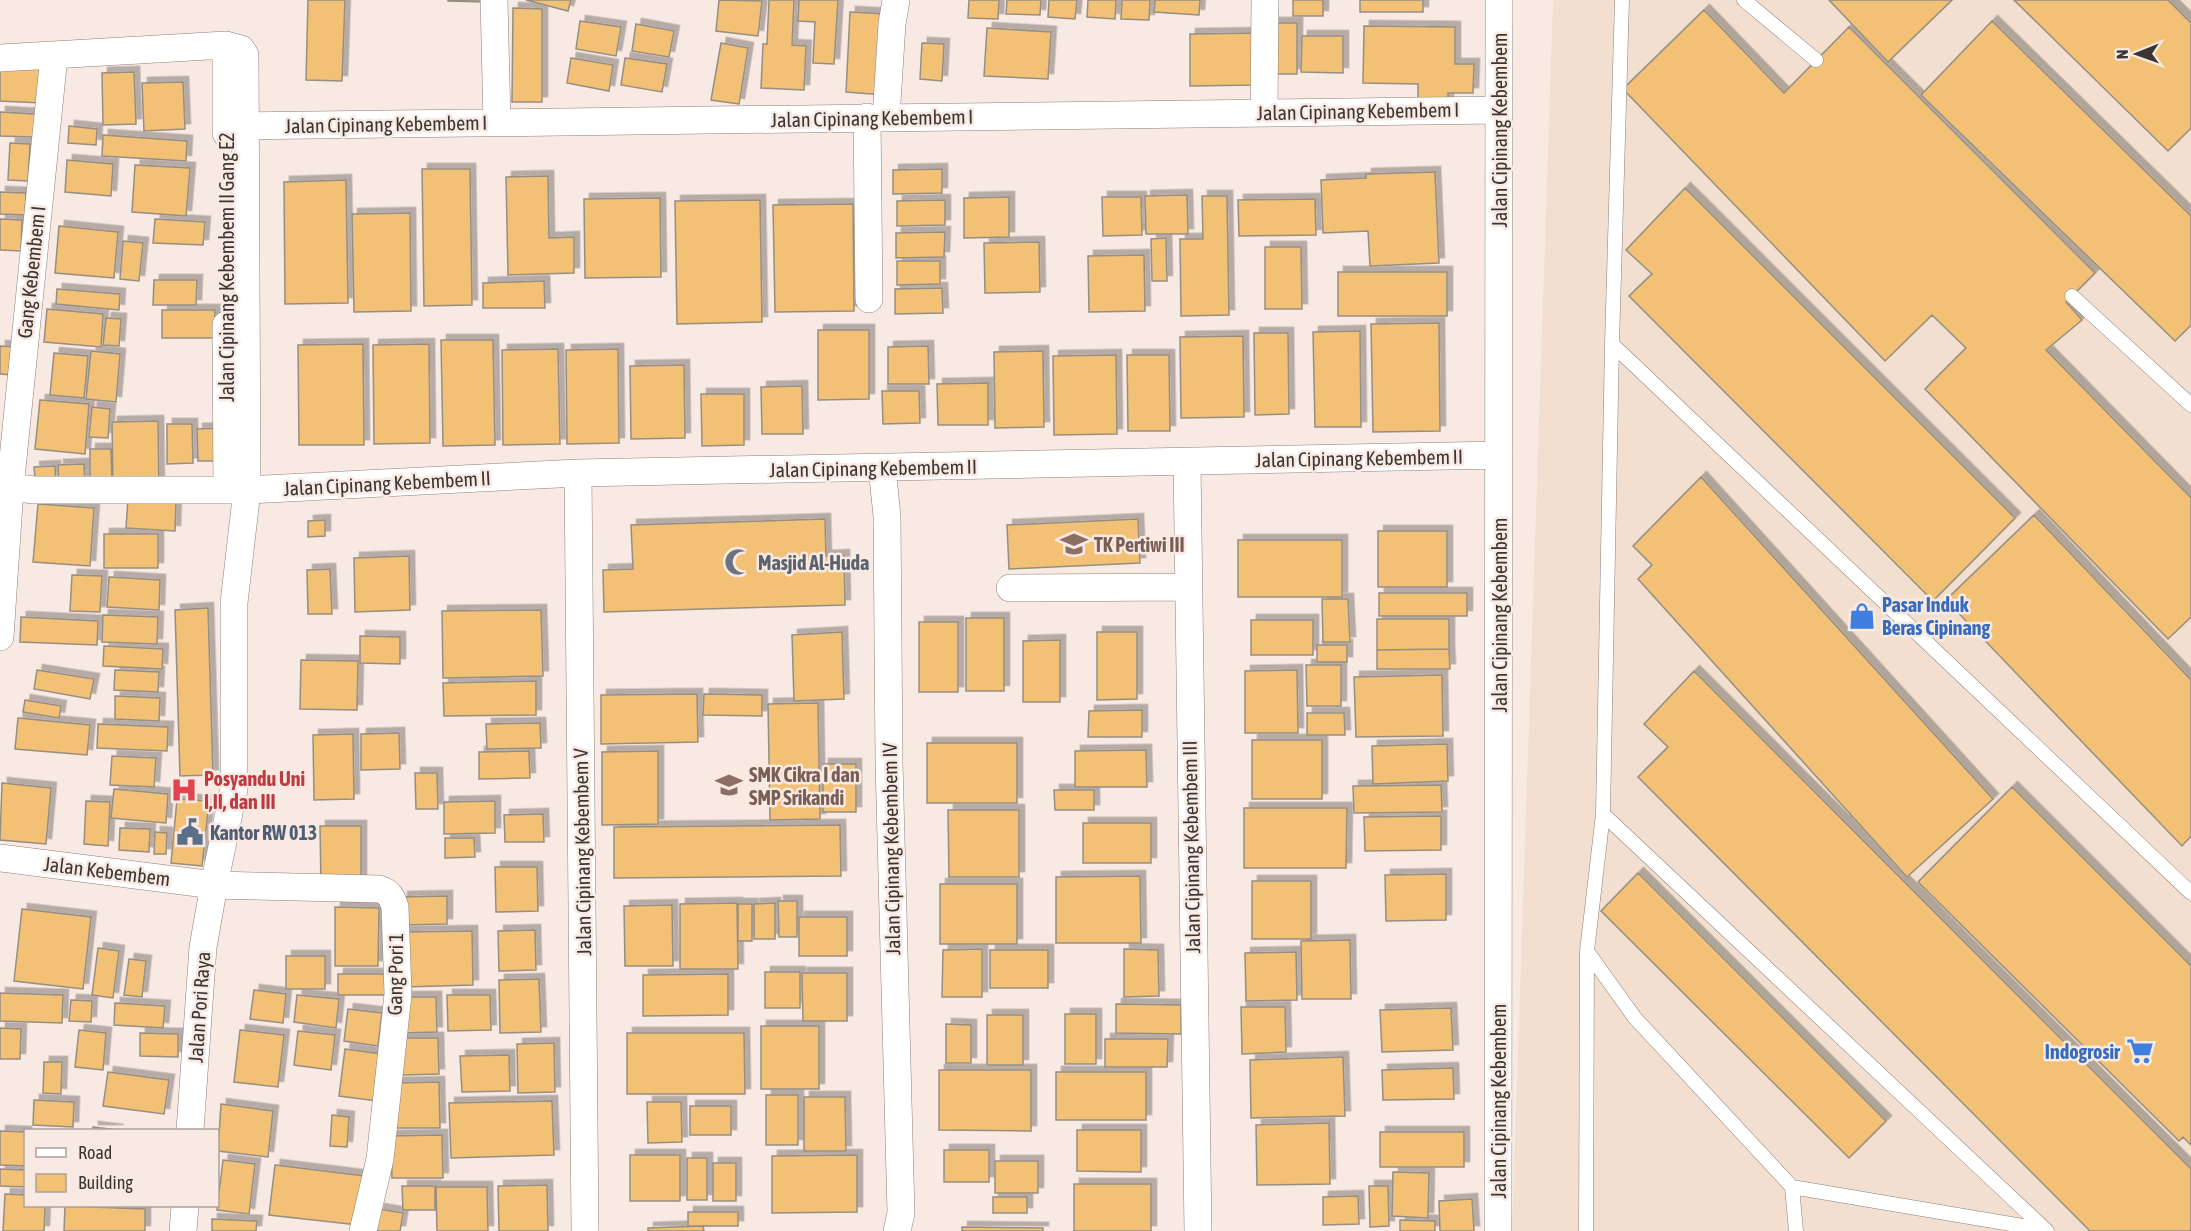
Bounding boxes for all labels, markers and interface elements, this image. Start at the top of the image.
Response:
north arrow [2107,24,2167,84]
street label: Jalan Cipinang Kebembem [1488,33,1511,227]
text: N [2113,49,2131,59]
street label: Jalan Cipinang Kebembem I [1256,98,1460,124]
street label: Jalan Cipinang Kebembem I [770,105,974,131]
street label: Jalan Cipinang Kebembem I [284,111,488,137]
street label: Jalan Cipinang Kebembem II Gang E2 [215,132,238,402]
street label: Gang Kebembem I [13,205,49,339]
street label: Jalan Cipinang Kebembem II [1255,445,1463,471]
street label: Jalan Cipinang Kebembem II [769,455,977,481]
street label: Jalan Cipinang Kebembem II [283,466,491,500]
street label: Jalan Cipinang Kebembem [1488,518,1511,712]
school or university icon: TK Pertiwi III [1059,529,1089,559]
place label: TK Pertiwi III [1094,533,1185,556]
mosque icon: Masjid Al-Huda [723,547,753,577]
place label: Masjid Al-Huda [758,551,869,574]
place label: Pasar Induk Beras Cipinang [1882,593,1991,639]
shop icon: Pasar Induk Beras Cipinang [1847,601,1877,631]
street label: Jalan Cipinang Kebembem III [1178,740,1204,954]
street label: Jalan Cipinang Kebembem IV [878,742,904,955]
street label: Jalan Cipinang Kebembem V [569,748,595,956]
place label: SMK Cikra I dan SMP Srikandi [749,763,860,809]
place label: Posyandu Uni I,II, dan III [204,767,305,813]
school or university icon: SMK Cikra I dan SMP Srikandi [714,770,744,800]
hospital icon: Posyandu Uni I,II, dan III [169,775,199,805]
public building icon: Kantor RW 013 [175,817,205,847]
place label: Kantor RW 013 [210,821,317,844]
street label: Jalan Kebembem [43,852,171,890]
street label: Gang Pori 1 [383,933,407,1015]
street label: Jalan Pori Raya [184,951,214,1063]
street label: Jalan Cipinang Kebembem [1487,1004,1510,1198]
supermarket icon: Indogrosir [2125,1036,2155,1066]
place label: Indogrosir [2045,1040,2121,1063]
legend [24,1129,219,1207]
text: Road [78,1142,112,1163]
text: Building [78,1172,133,1193]

